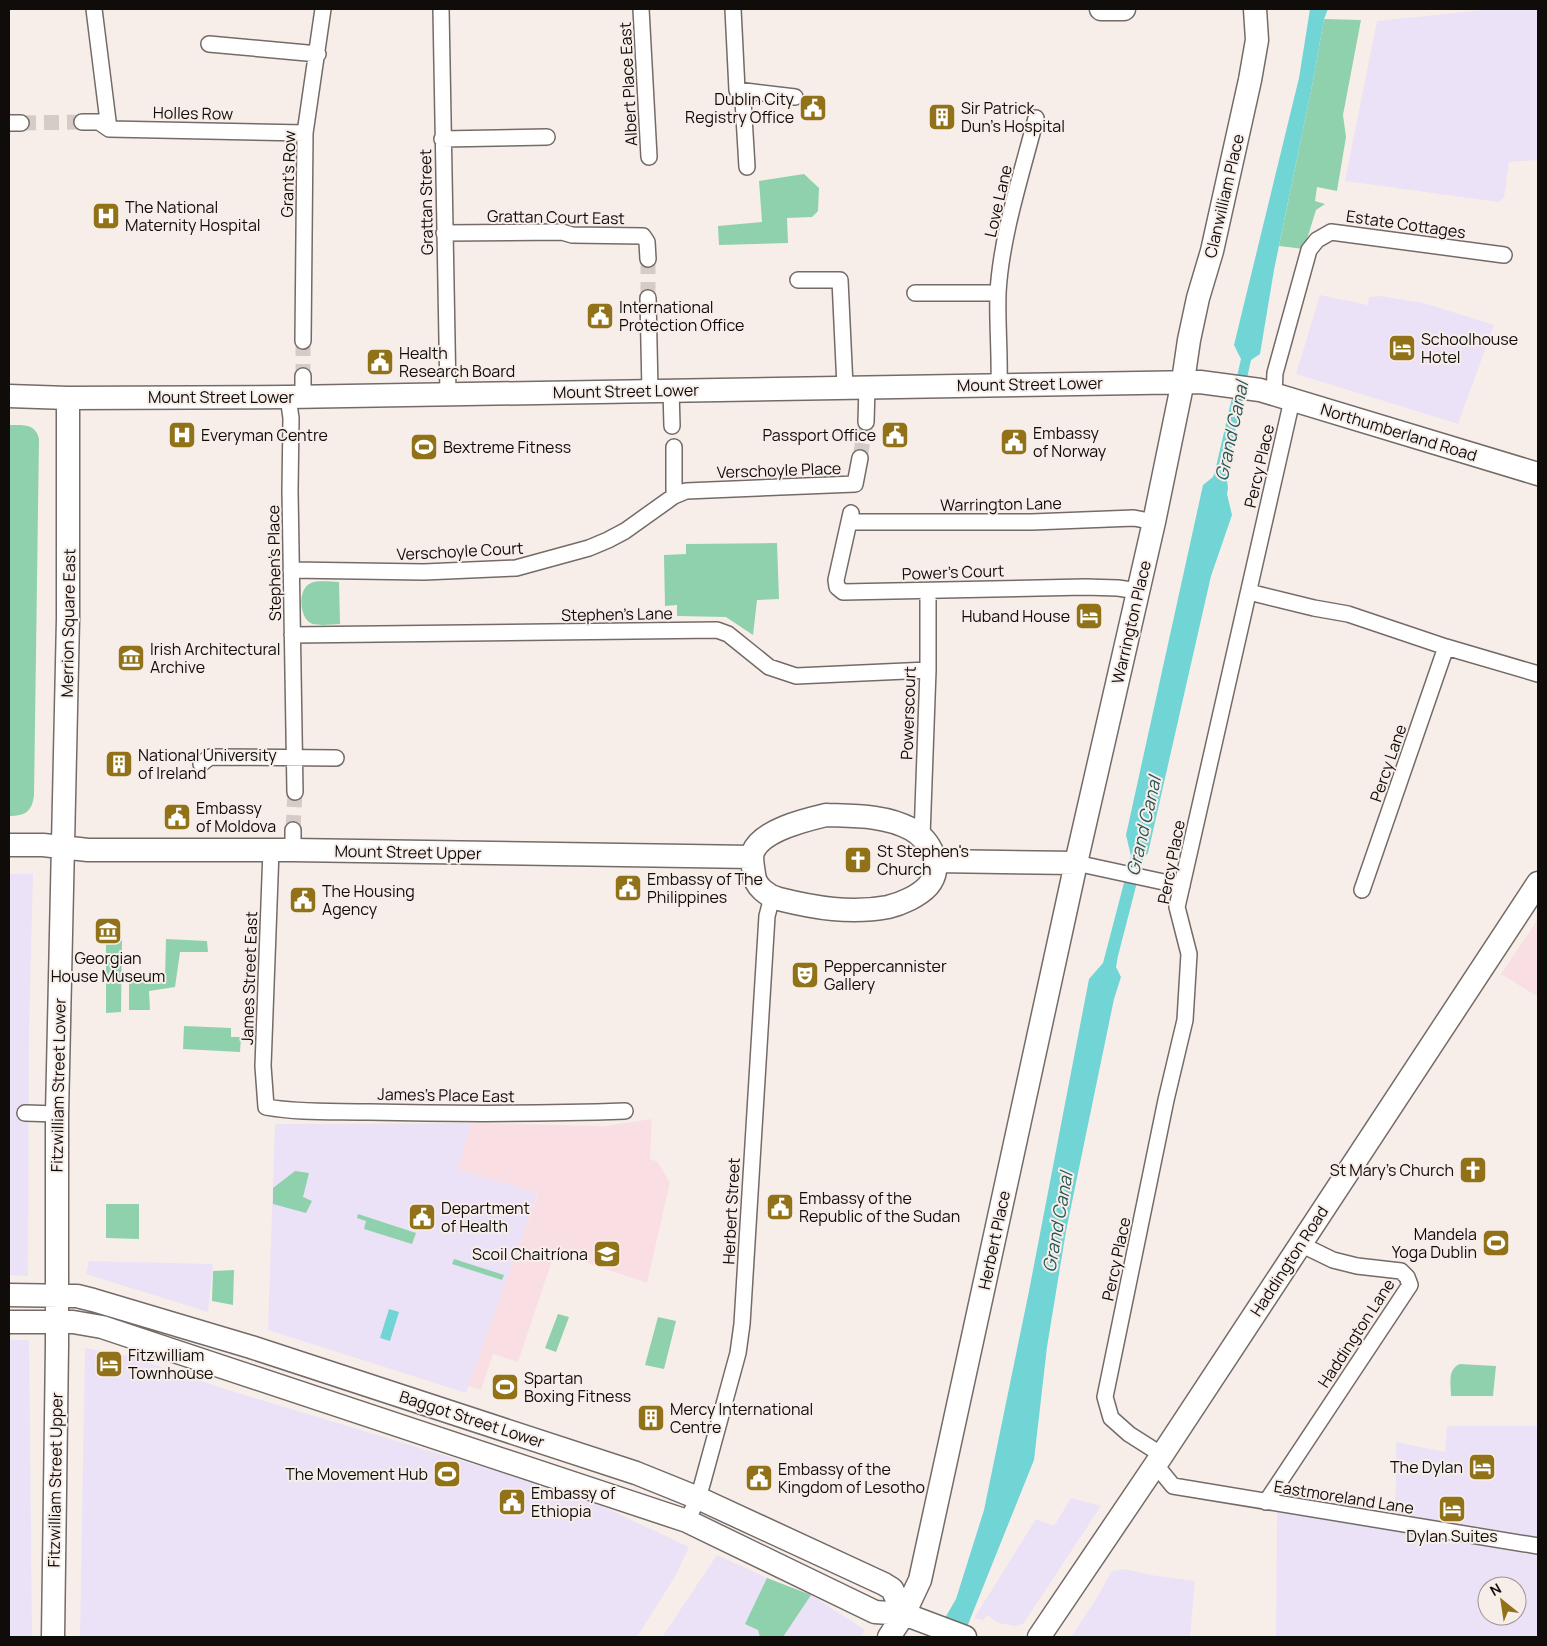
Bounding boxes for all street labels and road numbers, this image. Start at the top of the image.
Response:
street label: Albert Place East [614,21,642,147]
street label: Holles Row [153,101,233,125]
street label: Grant's Row [275,130,301,218]
street label: Clanwilliam Place [1199,132,1249,260]
street label: Grattan Street [414,149,438,255]
street label: Love Lane [979,163,1017,239]
street label: Grattan Court East [487,205,625,229]
street label: Estate Cottages [1345,205,1467,243]
street label: Mount Street Lower [957,372,1103,396]
street label: Mount Street Lower [553,379,699,403]
street label: Mount Street Lower [148,386,294,408]
street label: Northumberland Road [1318,398,1480,466]
street label: Percy Place [1239,422,1279,510]
street label: Verschoyle Place [716,457,842,483]
street label: Warrington Lane [940,492,1062,516]
street label: Stephen's Place [262,505,286,621]
street label: Verschoyle Court [396,537,524,565]
street label: Merrion Square East [56,548,80,698]
street label: Warrington Place [1106,558,1156,686]
street label: Power's Court [901,559,1005,585]
street label: Stephen's Lane [561,602,673,626]
street label: Powerscourt [895,666,921,760]
street label: Percy Lane [1364,721,1412,805]
street label: Percy Place [1152,818,1190,906]
street label: Mount Street Upper [334,840,482,864]
street label: James Street East [236,911,262,1045]
street label: Fitzwilliam Street Lower [45,998,71,1172]
street label: James's Place East [377,1083,515,1107]
street label: Herbert Street [717,1157,745,1265]
street label: Herbert Place [973,1189,1015,1291]
street label: Haddington Road [1245,1201,1333,1321]
street label: Percy Place [1096,1215,1136,1303]
street label: Haddington Lane [1313,1274,1399,1392]
street label: Baggot Street Lower [397,1385,548,1453]
street label: Fitzwilliam Street Upper [42,1392,68,1568]
street label: Eastmoreland Lane [1272,1475,1416,1519]

